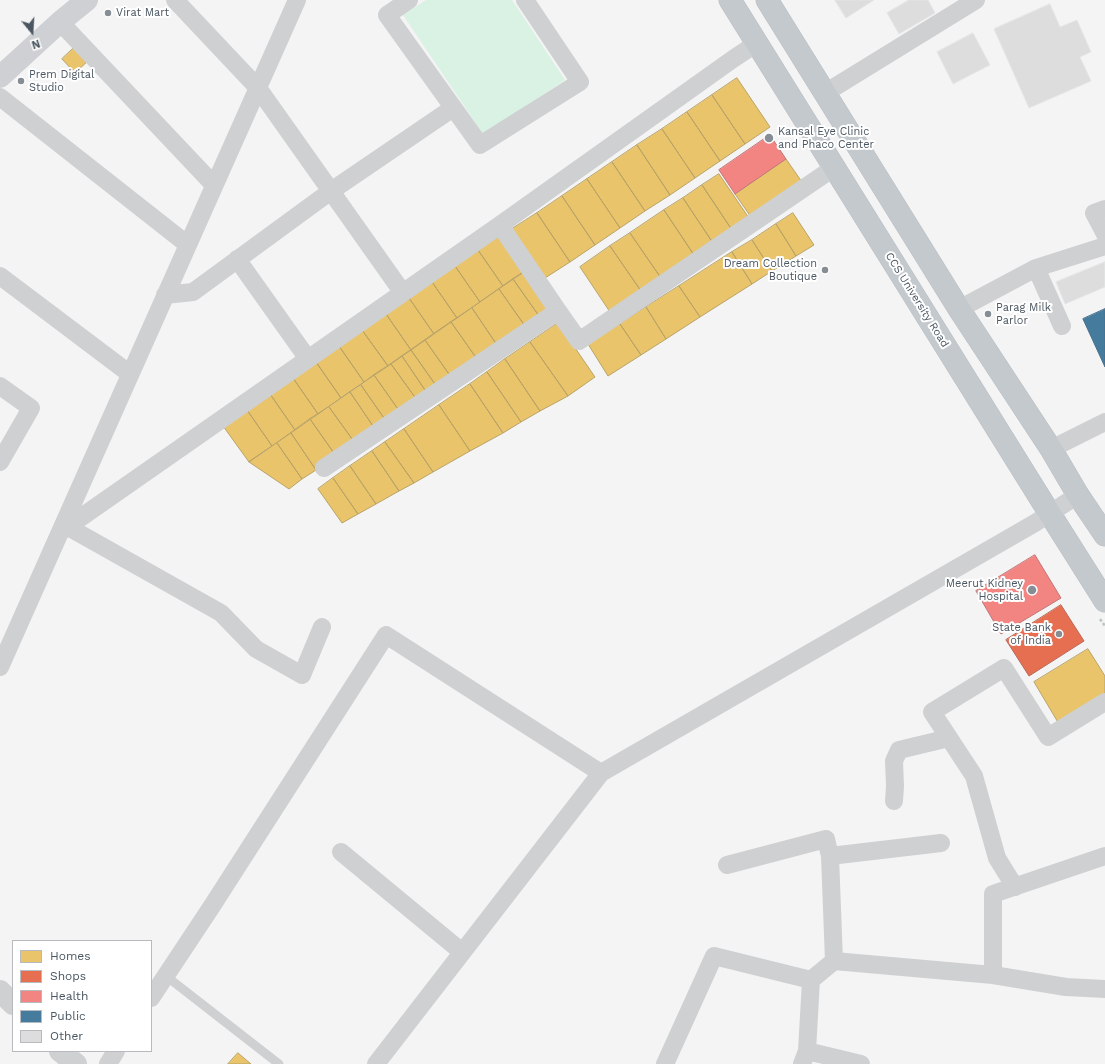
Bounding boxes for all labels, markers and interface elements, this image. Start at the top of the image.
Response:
place label: Virat Mart [116,6,169,20]
marker: Virat Mart [103,8,113,18]
north arrow [12,12,52,52]
text: N [30,36,42,51]
place label: Prem Digital Studio [29,68,94,94]
marker: Prem Digital Studio [16,76,26,86]
place label: Kansal Eye Clinic and Phaco Center [778,125,874,151]
marker: Kansal Eye Clinic and Phaco Center [763,132,775,144]
street label: CCS University Road [882,250,952,350]
place label: Dream Collection Boutique [724,257,817,283]
marker: Dream Collection Boutique [820,265,830,275]
place label: Parag Milk Parlor [996,301,1051,327]
marker: Parag Milk Parlor [983,309,993,319]
place label: Meerut Kidney Hospital [946,577,1023,603]
marker: Meerut Kidney Hospital [1026,584,1038,596]
place label: State Bank of India [992,621,1051,647]
marker: State Bank of India [1054,629,1064,639]
legend [12,940,152,1052]
text: Homes [50,949,91,963]
text: Shops [50,969,86,983]
text: Health [50,989,88,1003]
text: Public [50,1009,86,1023]
text: Other [50,1029,83,1043]

